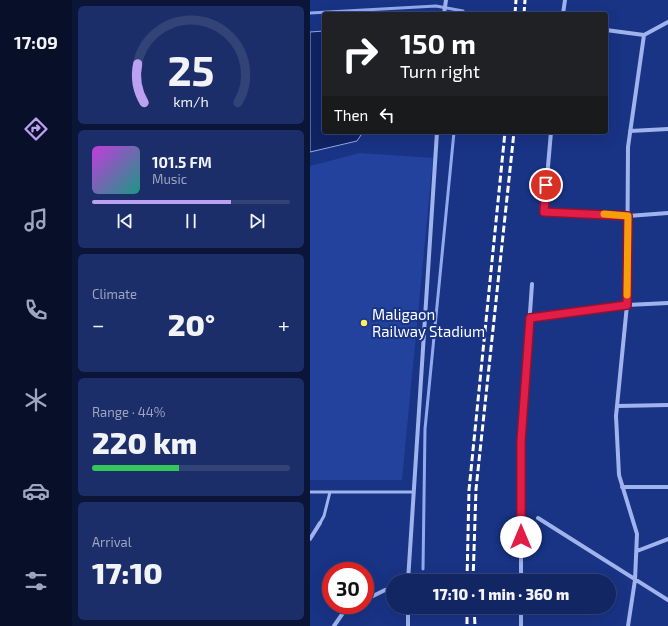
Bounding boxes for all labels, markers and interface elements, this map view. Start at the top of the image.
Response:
text: 150 m [400,26,476,60]
icon: right [334,28,386,80]
text: 17:09 [14,31,58,53]
text: 25 [167,44,215,94]
text: Turn right [400,60,480,82]
text: km/h [173,93,209,110]
icon: left [376,104,398,126]
text: Then [334,106,368,124]
icon: directions [22,115,50,143]
text: 101.5 FM [152,153,212,171]
pin [529,168,563,202]
text: Music [152,171,187,187]
icon: arrive [535,174,557,196]
icon: music [22,206,50,234]
icon: previous [114,210,136,232]
icon: pause [180,210,202,232]
icon: next [246,210,268,232]
text: Climate [92,286,137,302]
icon: phone [22,296,50,324]
place label: Maligaon Railway Stadium [372,305,485,340]
text: 20° [168,306,215,342]
text: − [92,311,105,337]
text: + [278,311,290,337]
marker: Maligaon Railway Stadium [359,318,369,328]
icon: climate [22,386,50,414]
text: Range · 44% [92,404,165,420]
text: 220 km [92,424,197,460]
icon: car [22,477,50,505]
position arrow [500,516,542,558]
text: Arrival [92,534,132,550]
text: 17:10 [92,554,163,590]
speed limit sign: 30 [322,562,374,614]
icon: filters [22,567,50,595]
text: 17:10 · 1 min · 360 m [433,585,569,603]

